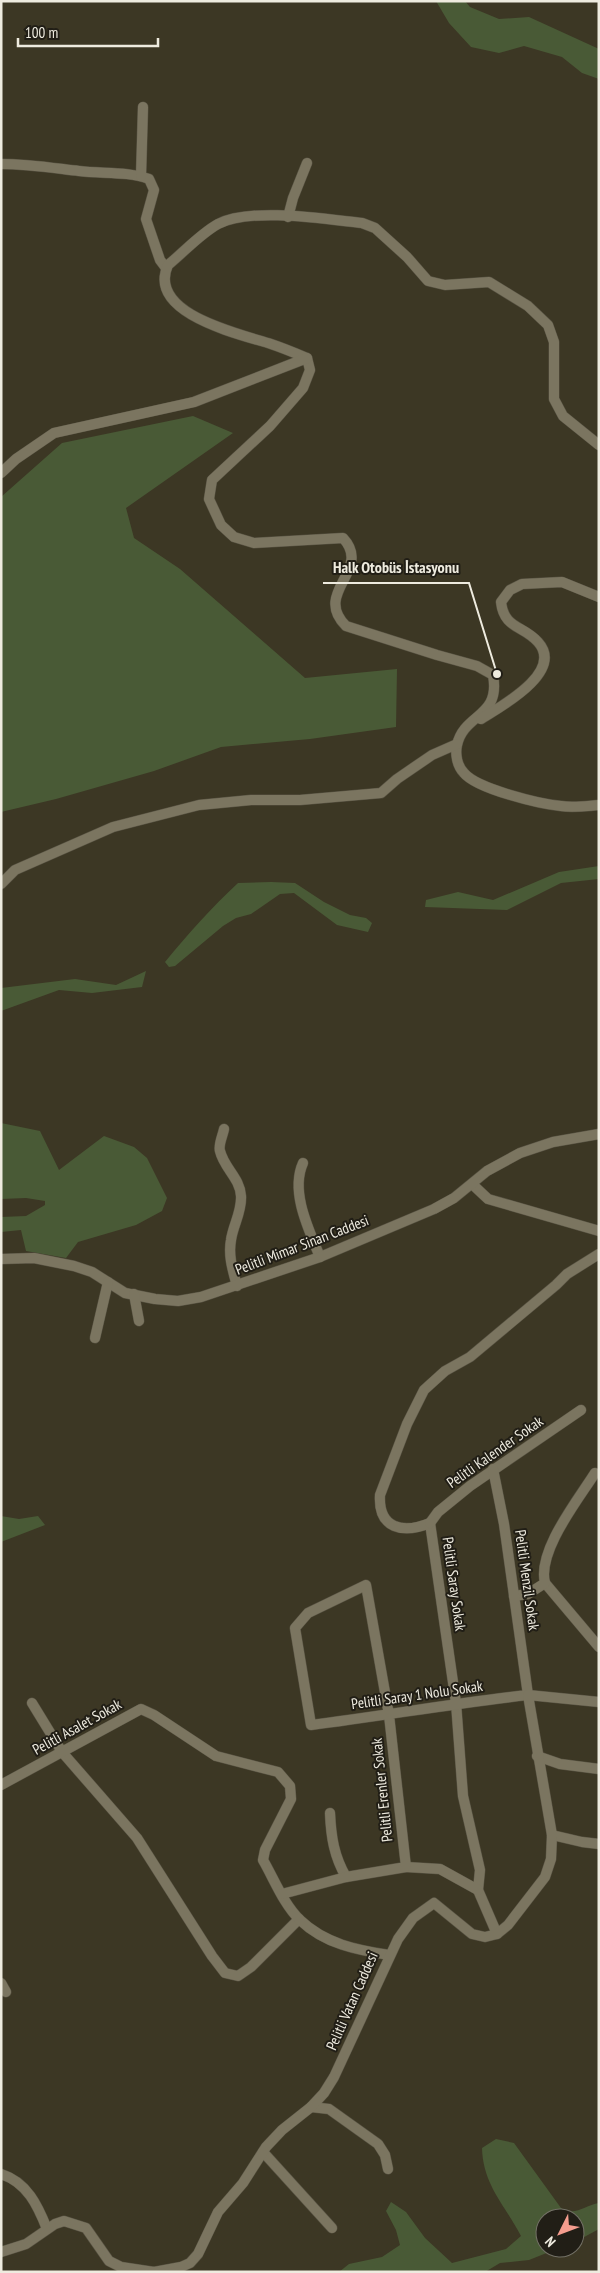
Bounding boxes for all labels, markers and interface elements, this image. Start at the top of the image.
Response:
scale bar [18,15,158,47]
text: 100 m [25,23,58,42]
callout: Halk Otobüs İstasyonu [323,552,469,583]
text: Halk Otobüs İstasyonu [333,557,459,577]
street label: Pelitli Mimar Sinan Caddesi [232,1210,371,1279]
street label: Pelitli Kalender Sokak [443,1411,547,1492]
street label: Pelitli Menzil Sokak [511,1528,544,1632]
street label: Pelitli Saray Sokak [438,1536,471,1632]
street label: Pelitli Saray 1 Nolu Sokak [350,1676,484,1713]
street label: Pelitli Asalet Sokak [29,1694,125,1759]
street label: Pelitli Erenler Sokak [367,1737,396,1843]
street label: Pelitli Vatan Caddesi [321,1949,382,2053]
north arrow [535,2208,585,2258]
text: N [541,2233,560,2251]

